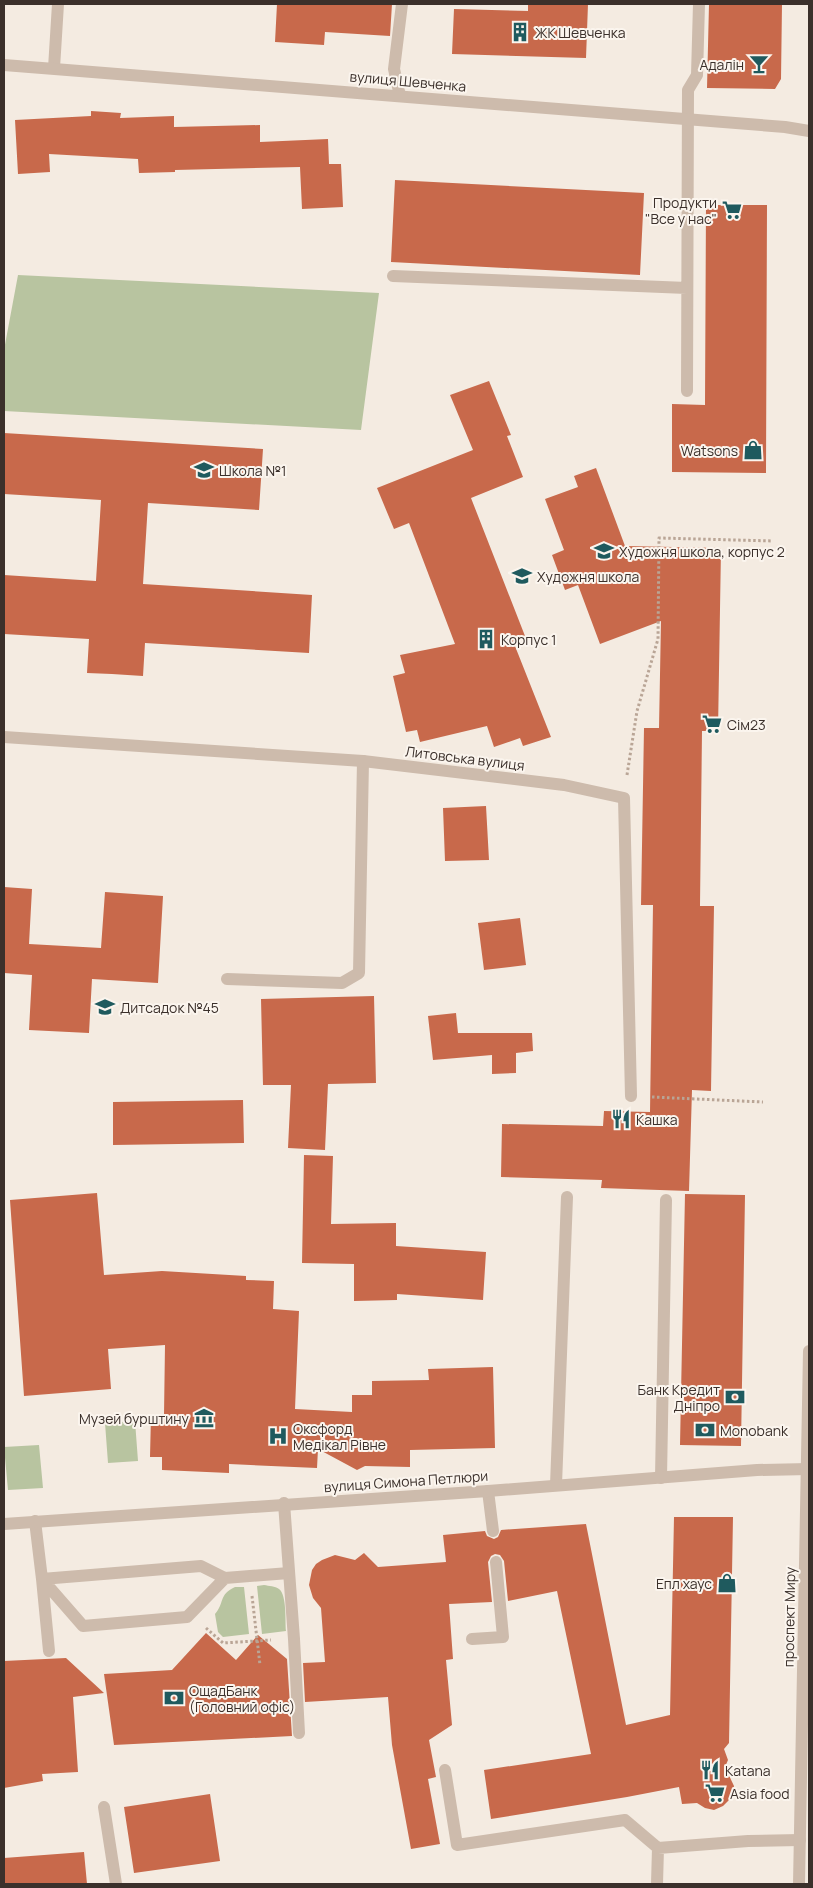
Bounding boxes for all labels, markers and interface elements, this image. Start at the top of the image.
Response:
building icon: ЖК Шевченка [509,21,531,43]
place label: ЖК Шевченка [535,23,625,42]
bar icon: Адалін [748,53,770,75]
place label: Адалін [699,55,744,74]
street label: вулиця Шевченка [349,66,467,96]
place label: Продукти "Все у нас" [645,193,717,228]
supermarket icon: Продукти "Все у нас" [721,199,743,221]
shop icon: Watsons [742,439,764,461]
place label: Watsons [681,441,738,460]
school or university icon: Школа №1 [193,459,215,481]
place label: Школа №1 [219,461,286,480]
school or university icon: Художня школа, корпус 2 [593,540,615,562]
place label: Художня школа, корпус 2 [619,542,785,561]
school or university icon: Художня школа [511,565,533,587]
place label: Художня школа [537,567,639,586]
building icon: Корпус 1 [475,628,497,650]
place label: Корпус 1 [501,630,556,649]
supermarket icon: Сім23 [701,713,723,735]
place label: Сім23 [727,715,766,734]
street label: Литовська вулиця [404,741,526,775]
school or university icon: Дитсадок №45 [94,996,116,1018]
place label: Дитсадок №45 [120,998,219,1017]
restaurant icon: Кашка [610,1108,632,1130]
place label: Кашка [636,1110,677,1129]
place label: Банк Кредит Дніпро [638,1380,720,1415]
bank icon: Банк Кредит Дніпро [724,1386,746,1408]
museum icon: Музей бурштину [193,1407,215,1429]
place label: Музей бурштину [79,1409,190,1428]
place label: Оксфорд Медікал Рівне [293,1419,386,1454]
bank icon: Monobank [694,1419,716,1441]
place label: Monobank [720,1421,789,1440]
hospital icon: Оксфорд Медікал Рівне [267,1425,289,1447]
street label: вулиця Симона Петлюри [323,1466,489,1496]
street label: проспект Миру [779,1566,799,1667]
shop icon: Епл хаус [716,1572,738,1594]
place label: Епл хаус [656,1574,712,1593]
place label: ОщадБанк (Головний офіс) [189,1681,295,1716]
bank icon: ОщадБанк (Головний офіс) [163,1687,185,1709]
restaurant icon: Katana [699,1759,721,1781]
place label: Katana [725,1761,771,1780]
supermarket icon: Asia food [704,1782,726,1804]
place label: Asia food [730,1784,790,1803]

